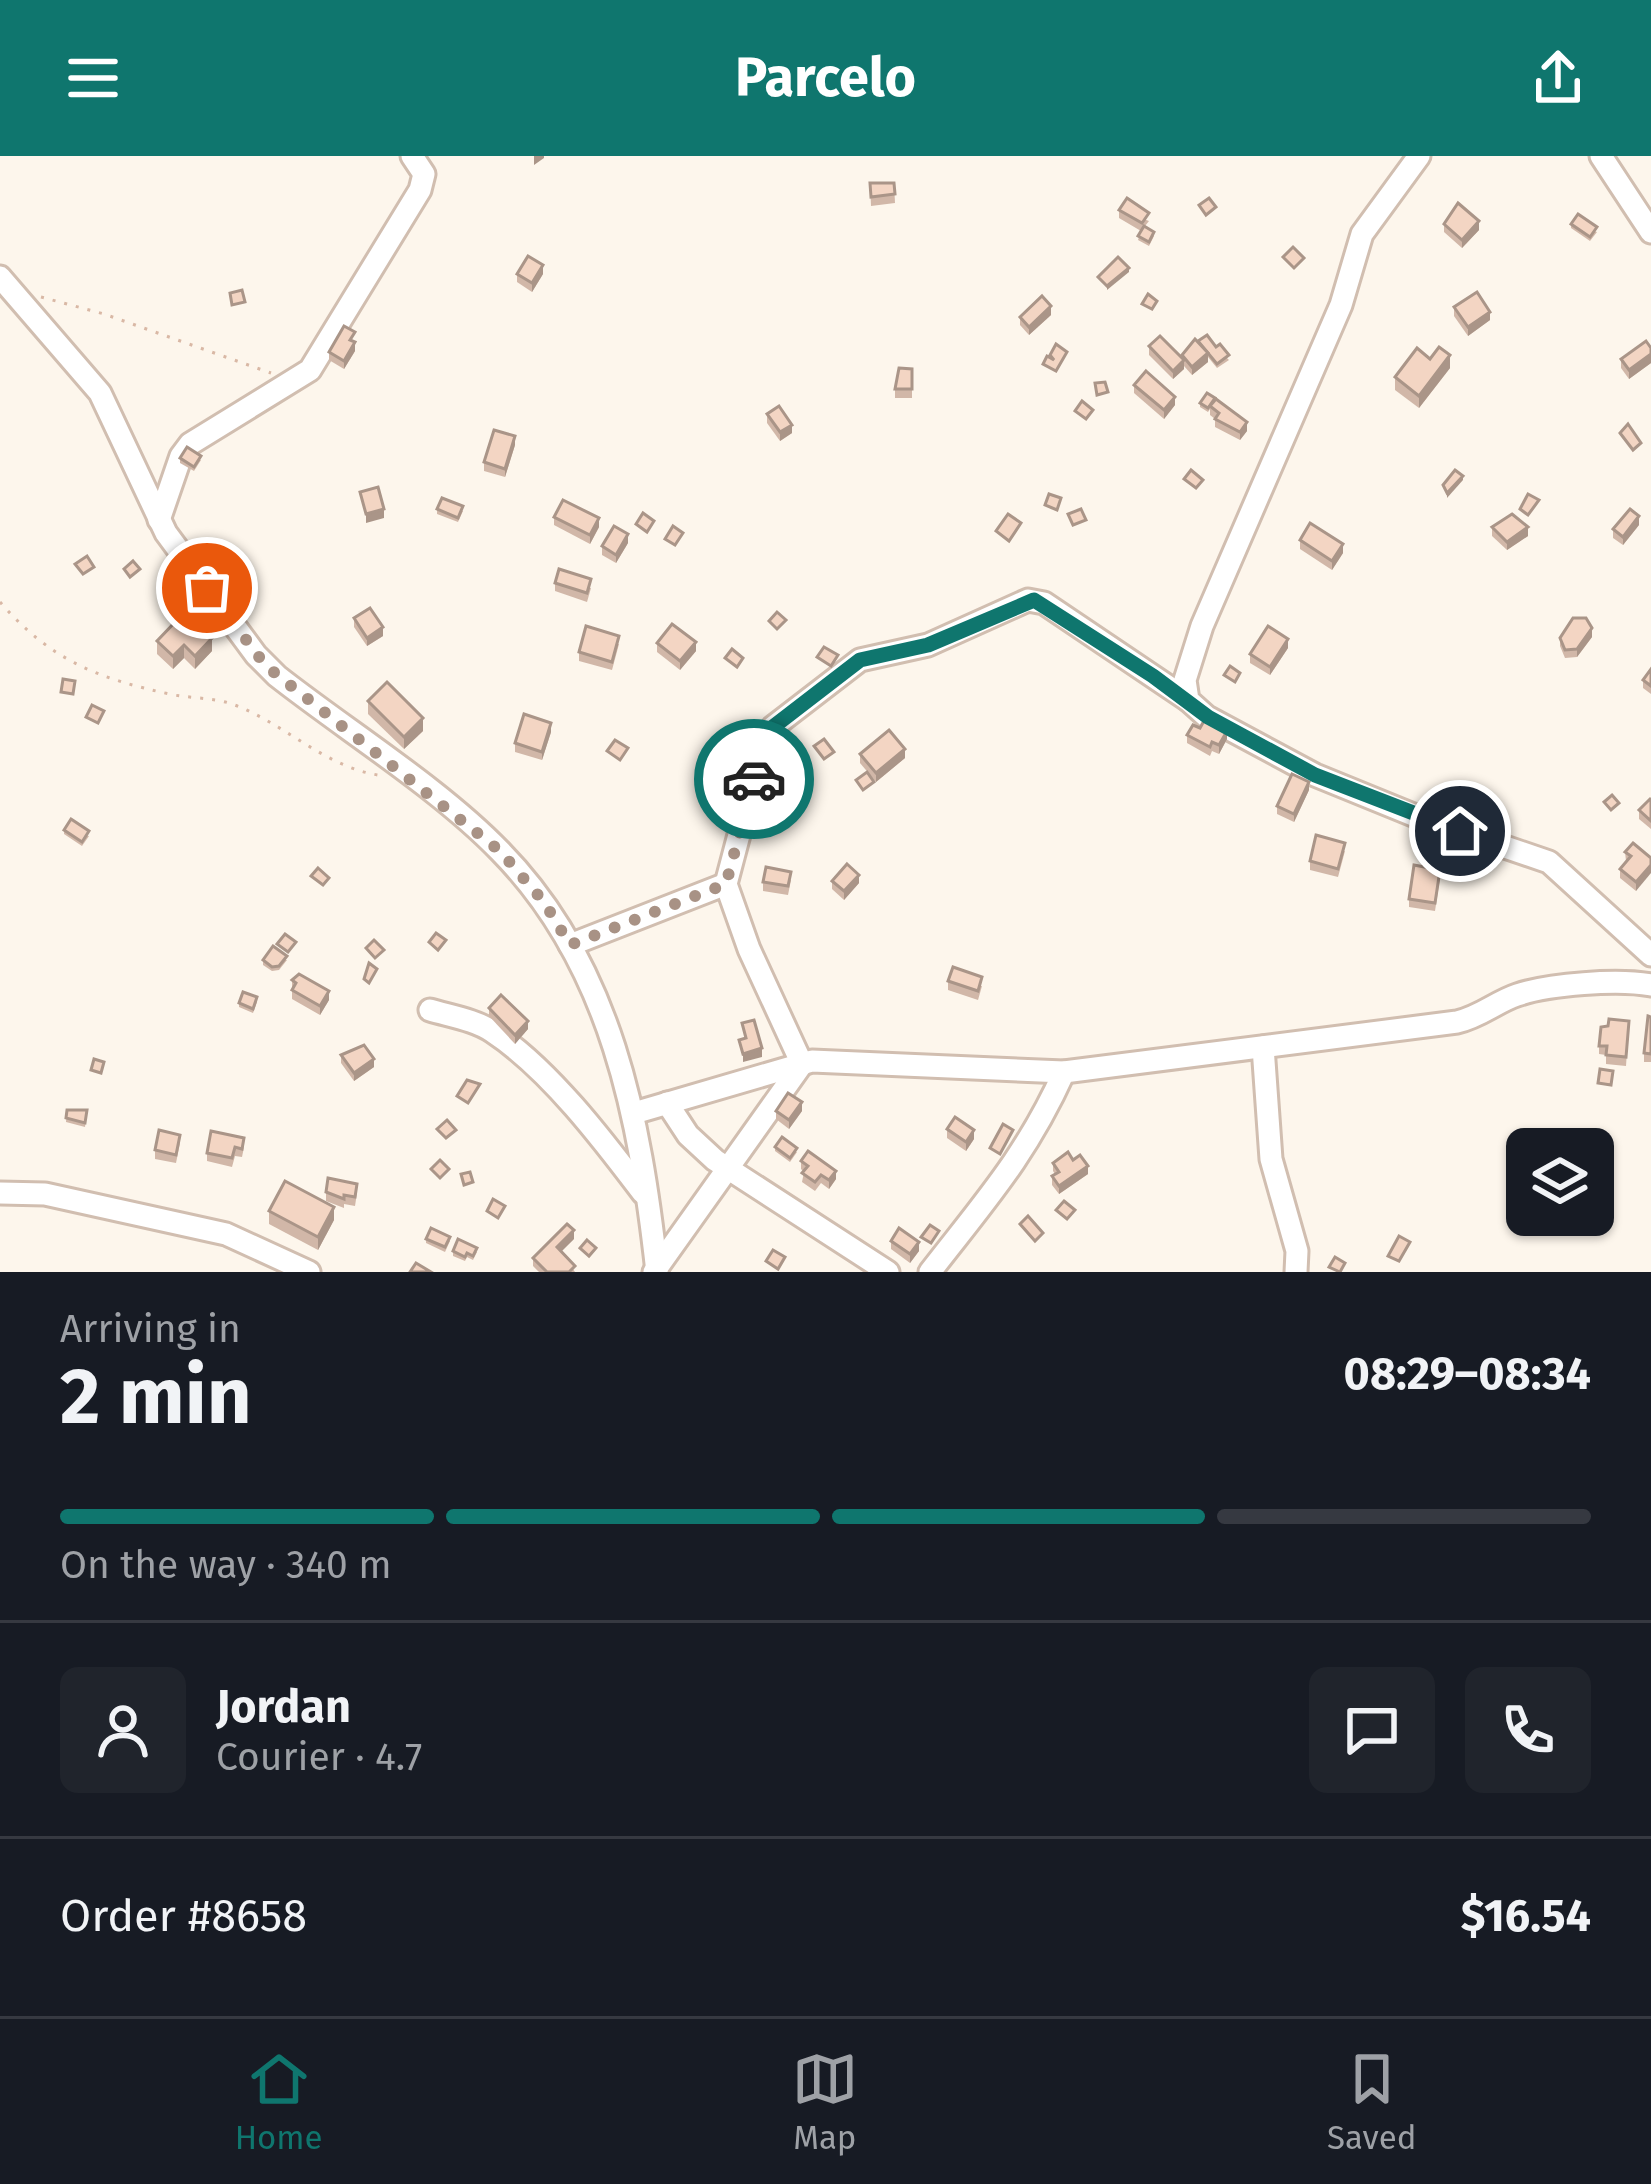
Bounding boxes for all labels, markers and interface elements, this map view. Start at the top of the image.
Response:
icon: menu [60,45,126,111]
icon: share [1525,45,1591,111]
text: Parcelo [735,46,916,110]
pin [156,537,258,639]
icon: bag [174,555,240,621]
courier [694,719,814,839]
icon: car [721,746,787,812]
pin [1409,780,1511,882]
icon: home [1427,798,1493,864]
map controls [1506,1128,1614,1236]
button: layers [1506,1128,1614,1236]
text: Arriving in [60,1306,241,1352]
text: 08:29–08:34 [1344,1347,1591,1401]
text: 2 min [60,1350,252,1444]
text: On the way · 340 m [60,1542,392,1588]
button: person [60,1667,186,1793]
button: chat [1309,1667,1435,1793]
button: phone [1465,1667,1591,1793]
text: Jordan [216,1680,351,1734]
text: Courier · 4.7 [216,1734,422,1780]
text: Order #8658 [60,1889,307,1943]
text: $16.54 [1461,1889,1591,1943]
tab: Home [235,2046,323,2158]
tab: Map [792,2046,858,2158]
tab: Saved [1327,2046,1416,2158]

